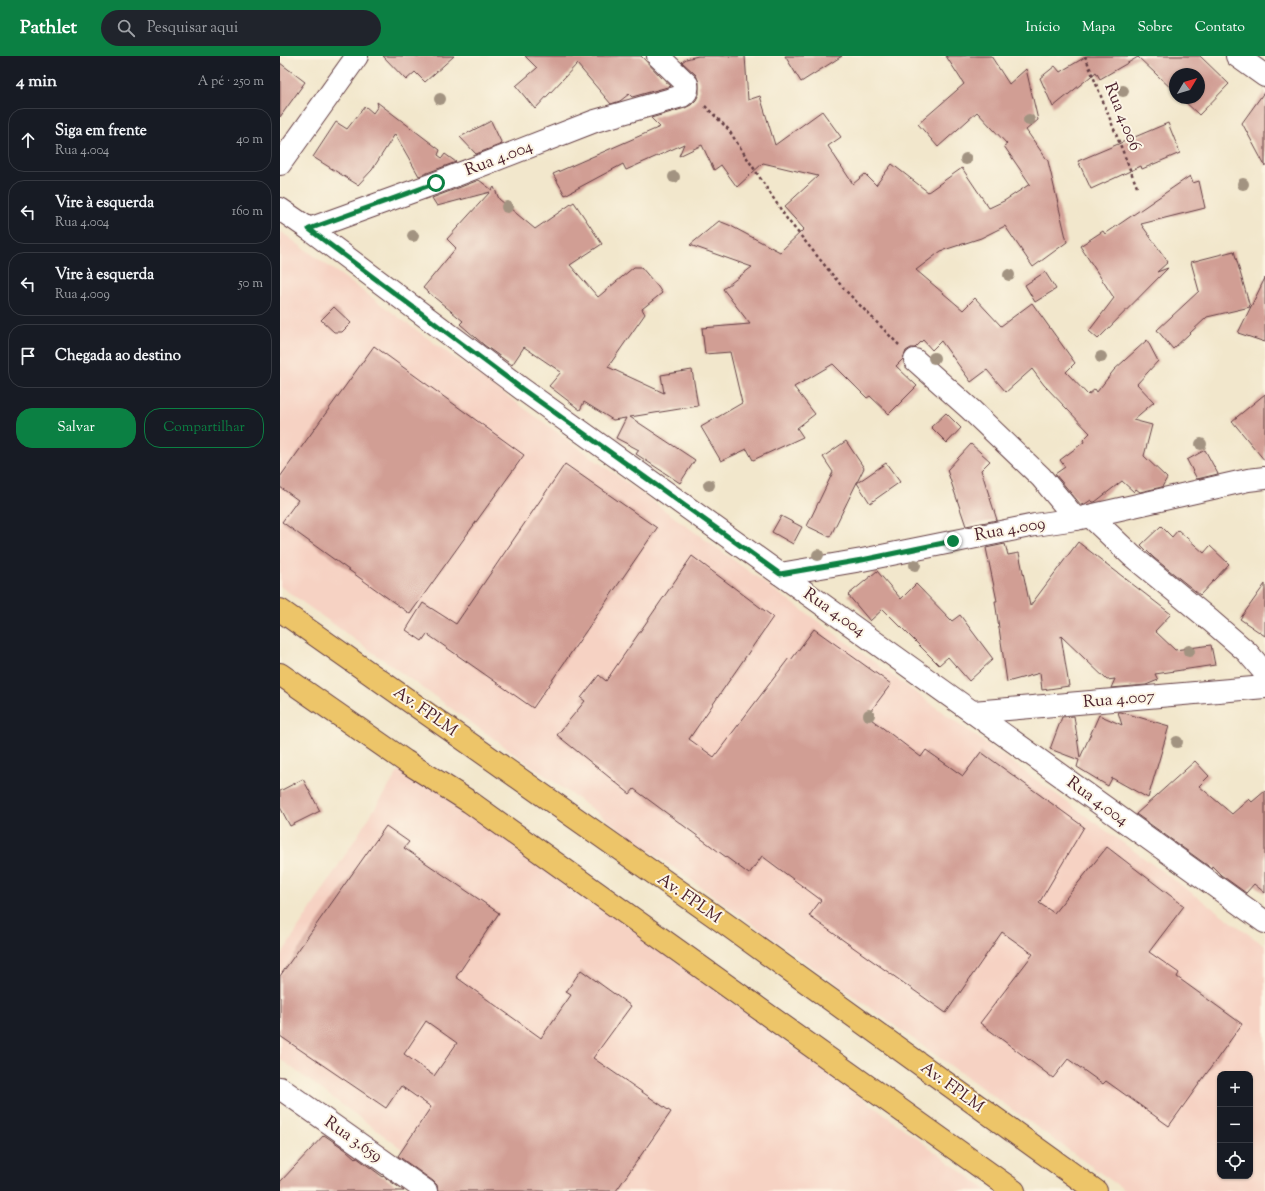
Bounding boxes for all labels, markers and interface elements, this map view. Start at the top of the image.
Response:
search box [101,10,381,46]
text: Pathlet [20,15,77,42]
icon: search [115,17,137,39]
text: Pesquisar aqui [147,18,238,39]
text: Início [1025,18,1060,38]
text: Mapa [1082,18,1115,38]
text: Sobre [1137,18,1173,38]
text: Contato [1195,18,1245,38]
north arrow [1169,68,1205,104]
text: 4 min [16,70,57,94]
text: A pé · 250 m [198,73,264,91]
street label: Rua 4.006 [1097,79,1147,155]
text: Siga em frente [55,121,147,142]
icon: ahead [17,129,39,151]
text: 40 m [236,131,263,149]
street label: Rua 4.004 [462,135,537,183]
text: Rua 4.004 [55,142,109,160]
route start [427,174,445,192]
text: Vire à esquerda [55,193,154,214]
icon: left [17,201,39,223]
text: 160 m [232,203,263,221]
text: Rua 4.004 [55,214,109,232]
text: Vire à esquerda [55,265,154,286]
icon: left [17,273,39,295]
text: 50 m [238,275,263,293]
text: Rua 4.009 [55,286,110,304]
icon: arrive [17,345,39,367]
text: Chegada ao destino [55,346,181,367]
button: Salvar [16,408,136,448]
button: Compartilhar [144,408,264,448]
street label: Rua 4.009 [973,512,1047,548]
route end [944,532,962,550]
street label: Rua 4.004 [798,583,870,643]
street label: Av. FPLM [388,681,462,743]
street label: Rua 4.007 [1082,685,1156,715]
street label: Rua 4.004 [1061,771,1133,833]
street label: Av. FPLM [652,868,726,930]
street label: Av. FPLM [915,1057,989,1120]
map controls [1217,1071,1253,1179]
button: + [1217,1071,1253,1107]
button: − [1217,1107,1253,1143]
street label: Rua 3.659 [319,1111,387,1169]
button: locate [1217,1143,1253,1179]

